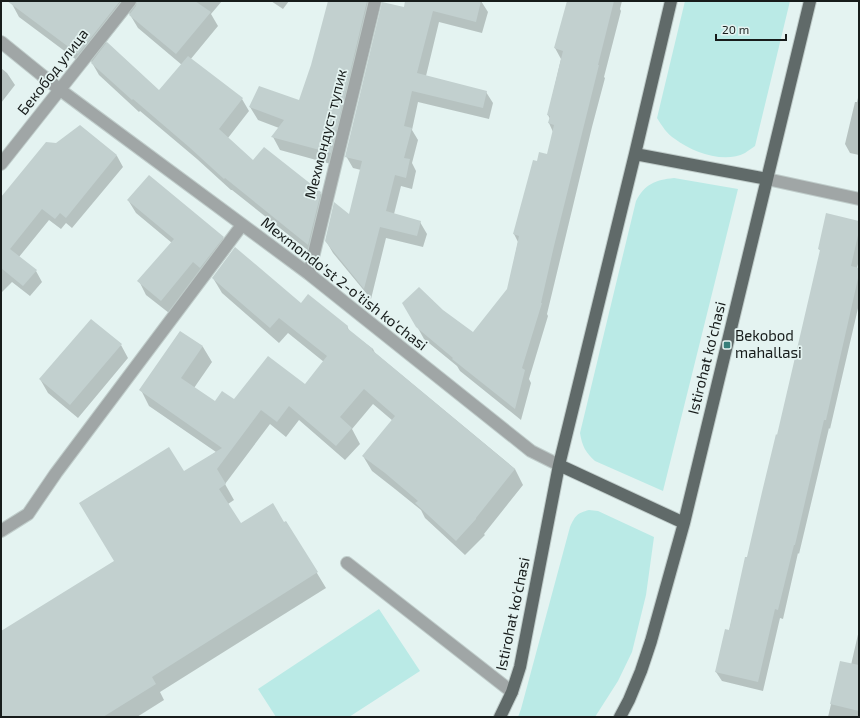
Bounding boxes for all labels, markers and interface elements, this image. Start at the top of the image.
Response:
scale bar [716,16,786,42]
text: 20 m [722,22,749,36]
street label: Бекобод улица [13,25,92,119]
street label: Мехмондуст тупик [300,67,351,201]
street label: Mexmondo'st 2-o'tish ko'chasi [258,213,431,354]
street label: Istirohat ko'chasi [683,300,729,416]
place label: Bekobod mahallasi [735,326,802,361]
marker: Bekobod mahallasi [722,340,732,350]
street label: Istirohat ko'chasi [491,555,533,672]

